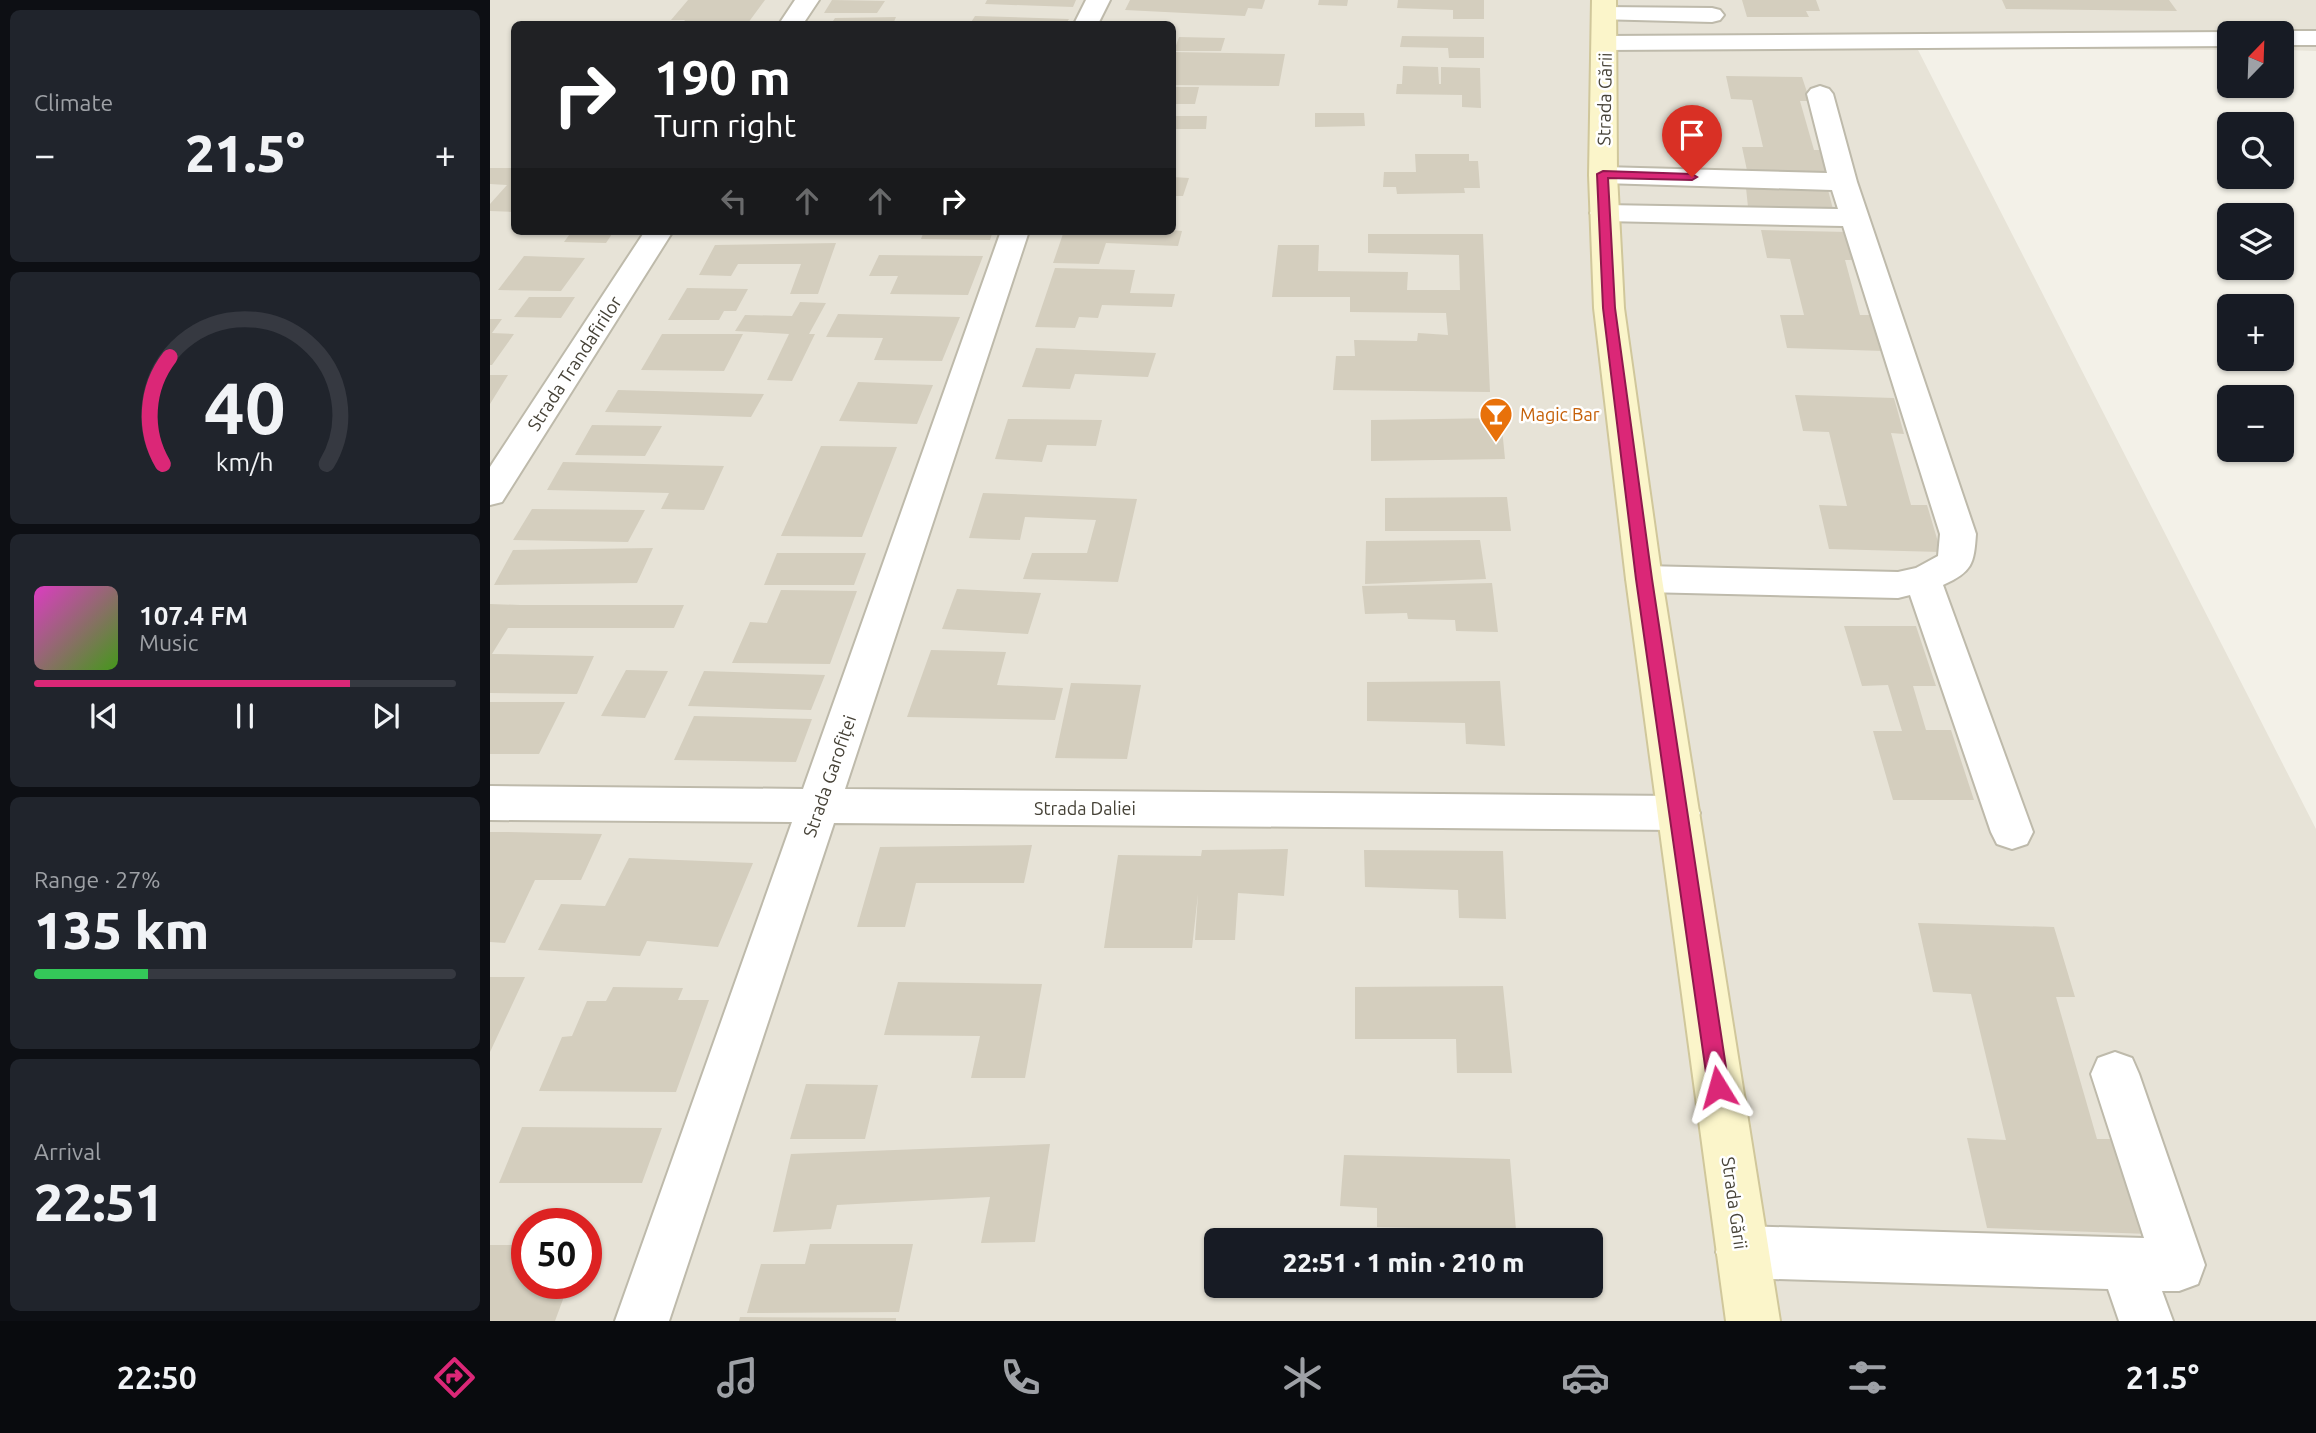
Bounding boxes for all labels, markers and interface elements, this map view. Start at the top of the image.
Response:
north arrow [2217,21,2294,98]
map controls [2217,21,2294,462]
icon: right [539,49,630,140]
text: 190 m [654,49,791,104]
street label: Strada Gării [1593,52,1615,146]
text: Climate [34,90,113,115]
pin [1662,105,1722,177]
text: Turn right [654,107,796,143]
button: search [2217,112,2294,189]
icon: arrive [1673,116,1711,154]
text: 21.5° [185,124,305,182]
text: − [34,133,55,175]
text: + [435,133,456,175]
icon: left [715,182,753,220]
icon: ahead [788,182,826,220]
icon: ahead [861,182,899,220]
icon: right [934,182,972,220]
button: layers [2217,203,2294,280]
street label: Strada Trandafirilor [523,292,625,434]
button: + [2217,294,2294,371]
text: 40 [204,367,286,449]
button: − [2217,385,2294,462]
bar icon: Magic Bar [1477,395,1515,444]
place label: Magic Bar [1520,404,1600,424]
text: km/h [216,448,274,476]
text: 107.4 FM [139,601,248,630]
text: Music [139,630,198,655]
icon: previous [85,697,123,735]
icon: pause [226,697,264,735]
icon: next [367,697,405,735]
street label: Strada Garofiței [799,712,859,840]
street label: Strada Daliei [1034,798,1136,818]
text: Range · 27% [34,867,161,892]
text: 135 km [34,901,209,959]
position arrow [1681,1050,1755,1124]
text: Arrival [34,1139,101,1164]
street label: Strada Gării [1719,1155,1751,1251]
text: 22:51 [34,1173,164,1231]
speed limit sign: 50 [511,1208,602,1299]
text: 22:51 · 1 min · 210 m [1283,1248,1524,1277]
icon: directions [430,1353,479,1402]
icon: music [713,1353,762,1402]
icon: phone [996,1353,1045,1402]
icon: climate [1278,1353,1327,1402]
icon: car [1561,1353,1610,1402]
icon: filters [1843,1353,1892,1402]
text: 22:50 [117,1359,197,1395]
text: 21.5° [2126,1359,2199,1395]

